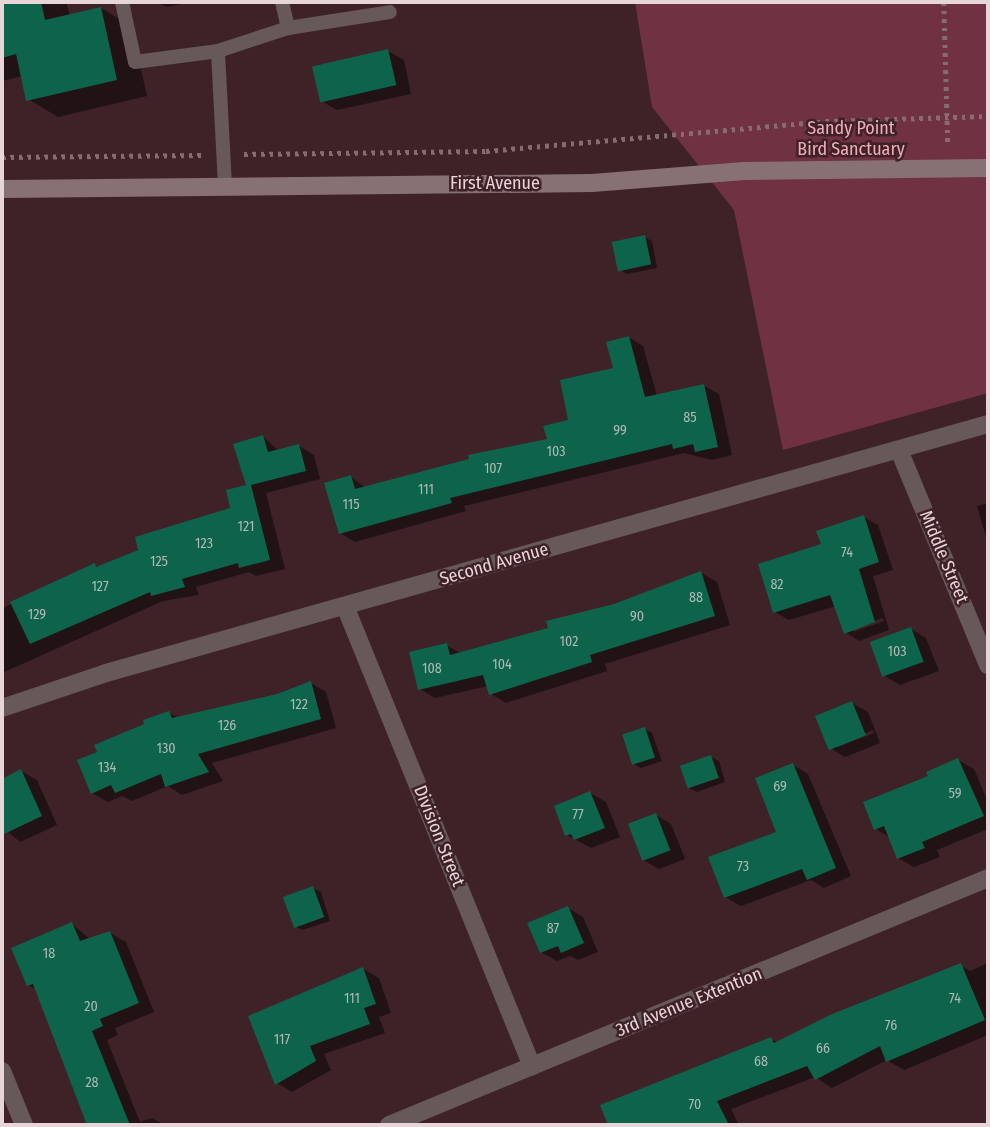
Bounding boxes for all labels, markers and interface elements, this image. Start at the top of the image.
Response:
park label: Sandy Point Bird Sanctuary [797,118,905,160]
street label: First Avenue [450,172,540,194]
house number: 85 [683,410,697,426]
house number: 99 [613,423,627,439]
house number: 103 [547,444,565,460]
house number: 107 [484,461,502,477]
house number: 111 [418,482,434,498]
house number: 115 [342,497,360,513]
street label: Middle Street [915,507,973,607]
house number: 121 [238,519,254,535]
house number: 123 [195,536,213,552]
street label: Second Avenue [437,538,551,590]
house number: 74 [841,545,853,561]
house number: 125 [150,554,168,570]
house number: 82 [770,577,784,593]
house number: 127 [91,579,109,595]
house number: 88 [689,590,703,606]
house number: 129 [28,607,46,623]
house number: 90 [630,609,644,625]
house number: 102 [560,634,578,650]
house number: 103 [888,644,906,660]
house number: 104 [492,657,512,673]
house number: 108 [422,661,442,677]
house number: 122 [290,697,308,713]
house number: 126 [218,718,236,734]
house number: 130 [156,741,176,757]
house number: 134 [98,760,116,776]
house number: 69 [773,779,787,795]
street label: Division Street [409,782,469,890]
house number: 59 [948,786,962,802]
house number: 77 [572,807,584,823]
house number: 73 [737,859,749,875]
house number: 87 [547,921,559,937]
house number: 18 [43,946,55,962]
street label: 3rd Avenue Extention [613,963,765,1041]
house number: 111 [344,991,360,1007]
house number: 74 [949,991,961,1007]
house number: 20 [84,999,98,1015]
house number: 76 [885,1018,897,1034]
house number: 117 [274,1032,290,1048]
house number: 66 [816,1041,830,1057]
house number: 68 [754,1054,768,1070]
house number: 28 [85,1075,99,1091]
house number: 70 [689,1097,701,1113]

